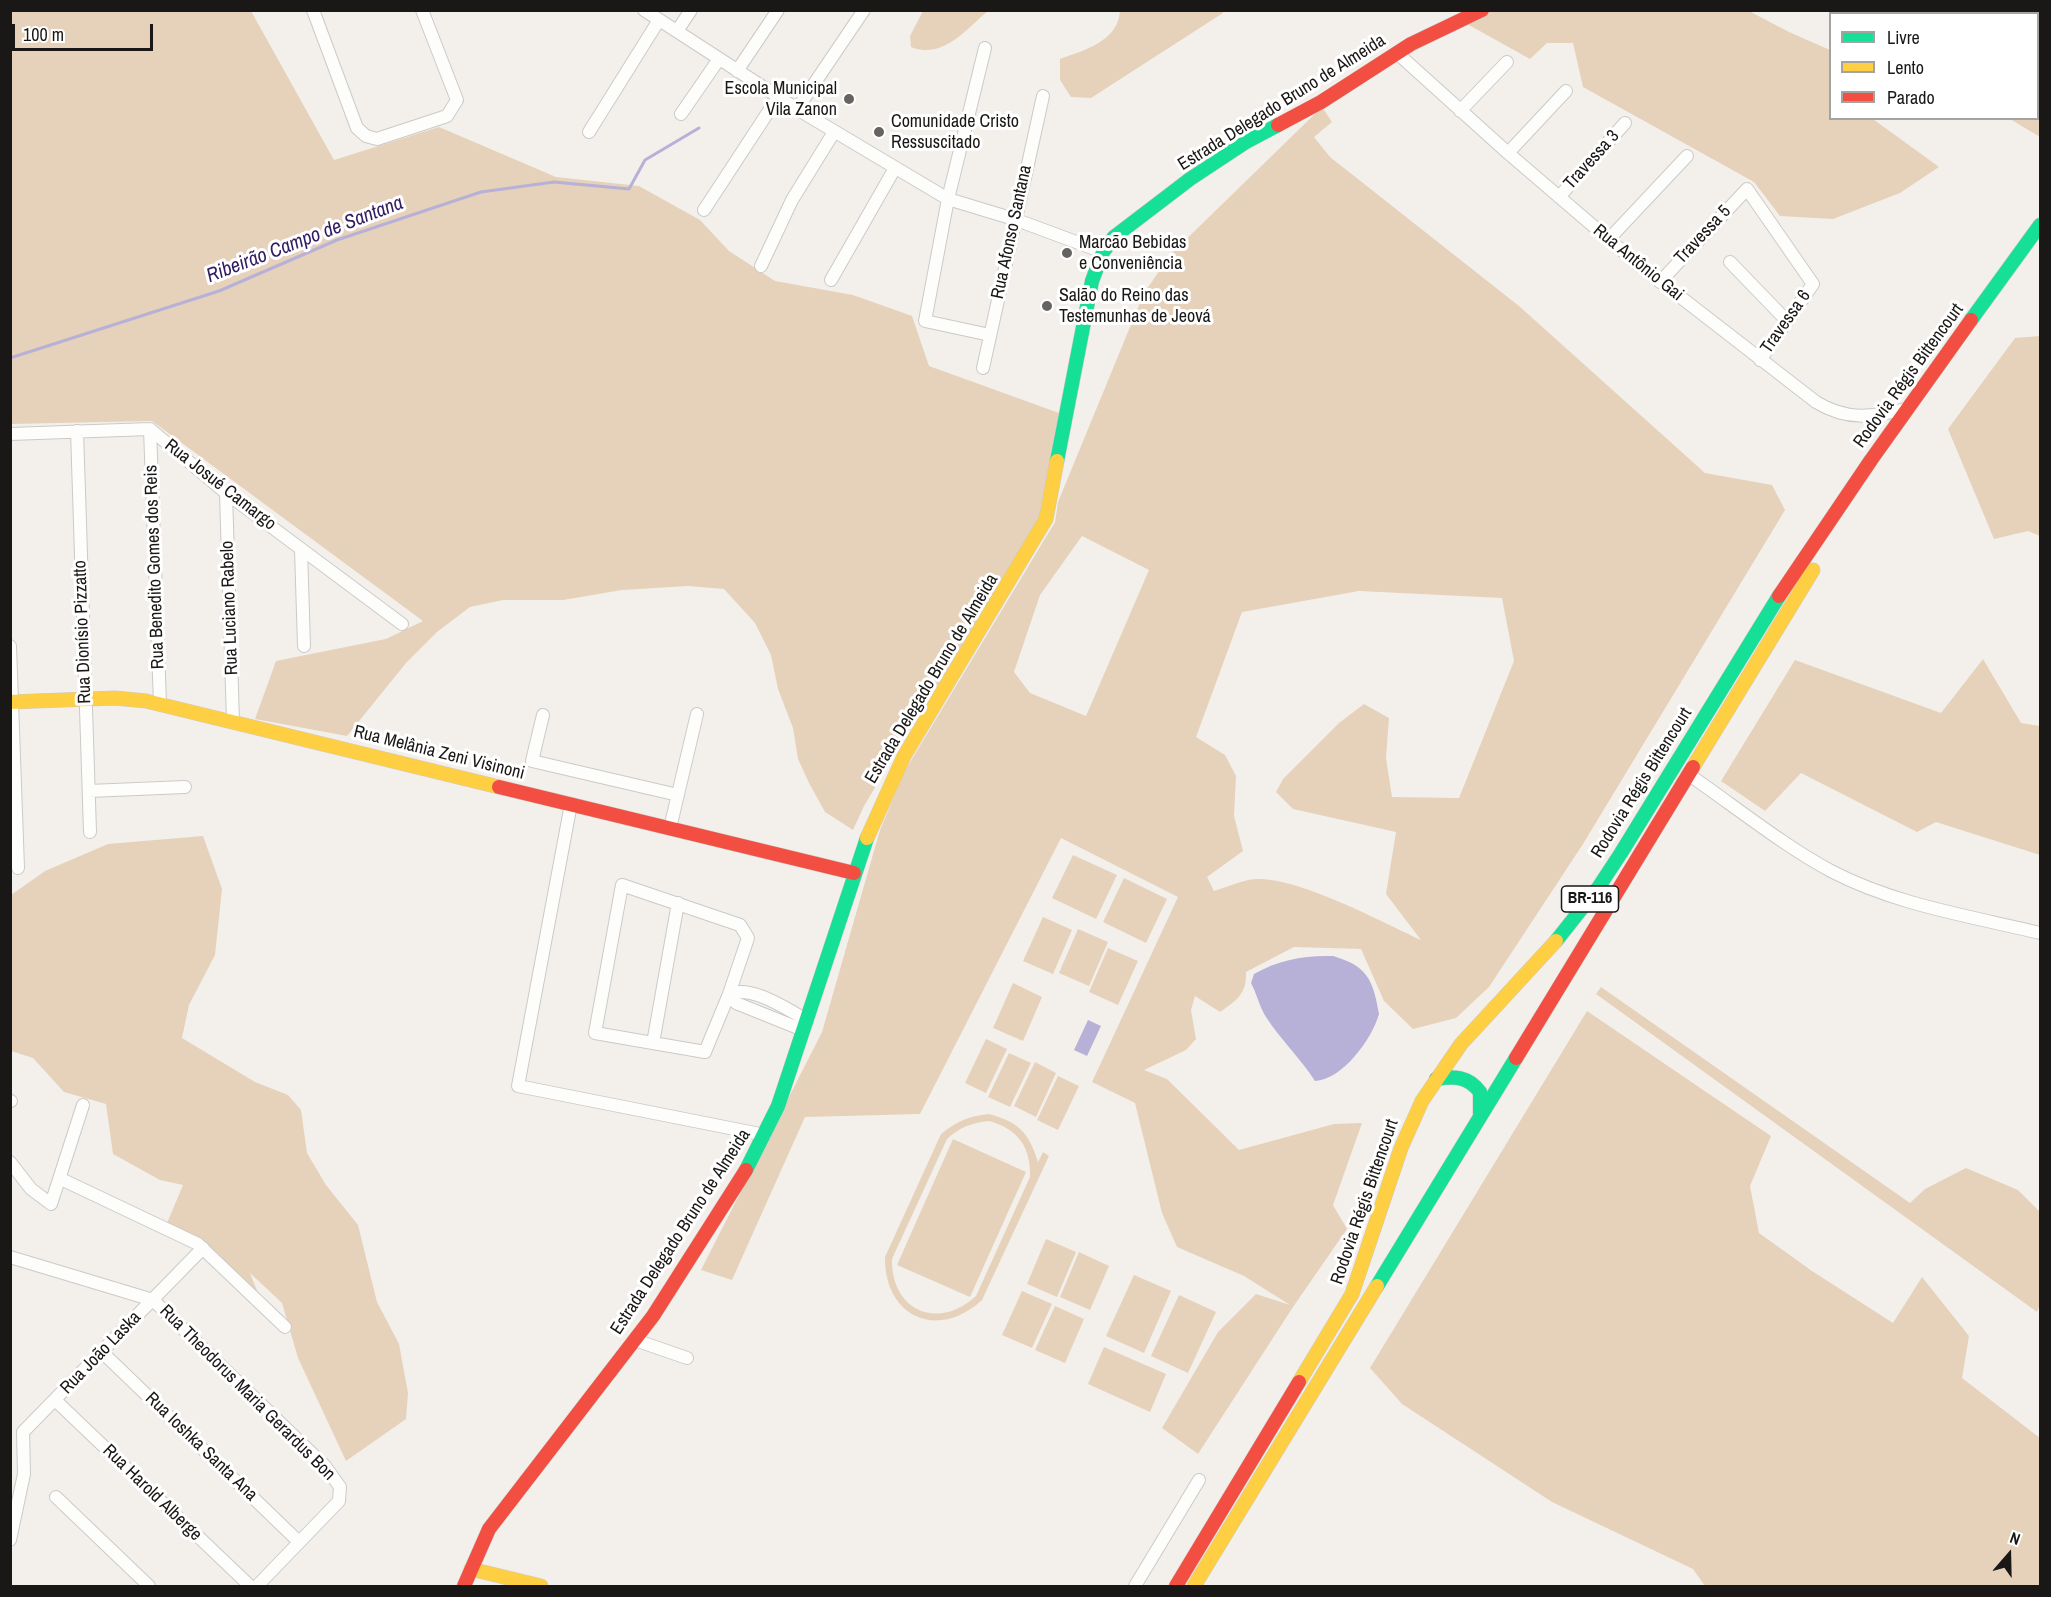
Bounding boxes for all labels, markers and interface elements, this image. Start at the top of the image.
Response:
scale bar [15,12,156,50]
legend [1829,12,2039,120]
text: 100 m [23,22,64,47]
text: Livre [1887,25,1920,50]
street label: Estrada Delegado Bruno de Almeida [1174,30,1390,176]
text: Lento [1887,55,1924,80]
place label: Escola Municipal Vila Zanon [725,78,837,121]
text: Parado [1887,85,1935,110]
marker: Escola Municipal Vila Zanon [842,92,856,106]
place label: Comunidade Cristo Ressuscitado [891,111,1019,154]
marker: Comunidade Cristo Ressuscitado [872,125,886,139]
street label: Travessa 3 [1560,126,1624,194]
street label: Rua Afonso Santana [987,163,1037,301]
water label: Ribeirão Campo de Santana [203,191,407,289]
street label: Travessa 5 [1670,201,1736,269]
street label: Rua Antônio Gai [1588,220,1688,306]
place label: Marcão Bebidas e Conveniência [1079,232,1186,274]
marker: Marcão Bebidas e Conveniência [1060,246,1074,260]
place label: Salão do Reino das Testemunhas de Jeová [1059,285,1211,328]
street label: Travessa 6 [1756,286,1816,358]
marker: Salão do Reino das Testemunhas de Jeová [1040,299,1054,313]
street label: Rodovia Régis Bittencourt [1849,300,1969,452]
street label: Rua Josué Camargo [160,435,280,535]
street label: Rua Benedito Gomes dos Reis [141,465,169,669]
street label: Rua Luciano Rabelo [217,540,243,676]
street label: Rua Dionísio Pizzatto [70,560,96,704]
street label: Estrada Delegado Bruno de Almeida [861,570,1003,788]
street label: Rodovia Régis Bittencourt [1587,704,1697,862]
street label: Rua Melânia Zeni Visinoni [351,721,527,785]
road number: BR-116 [1562,886,1618,912]
street label: Rodovia Régis Bittencourt [1327,1117,1403,1287]
street label: Estrada Delegado Bruno de Almeida [606,1125,756,1339]
street label: Rua Theodorus Maria Gerardus Bon [155,1301,339,1485]
street label: Rua João Laska [56,1307,146,1399]
street label: Rua Ioshka Santa Ana [140,1388,262,1506]
street label: Rua Harold Alberge [98,1440,206,1546]
north arrow [1979,1525,2039,1585]
text: N [2007,1526,2023,1550]

